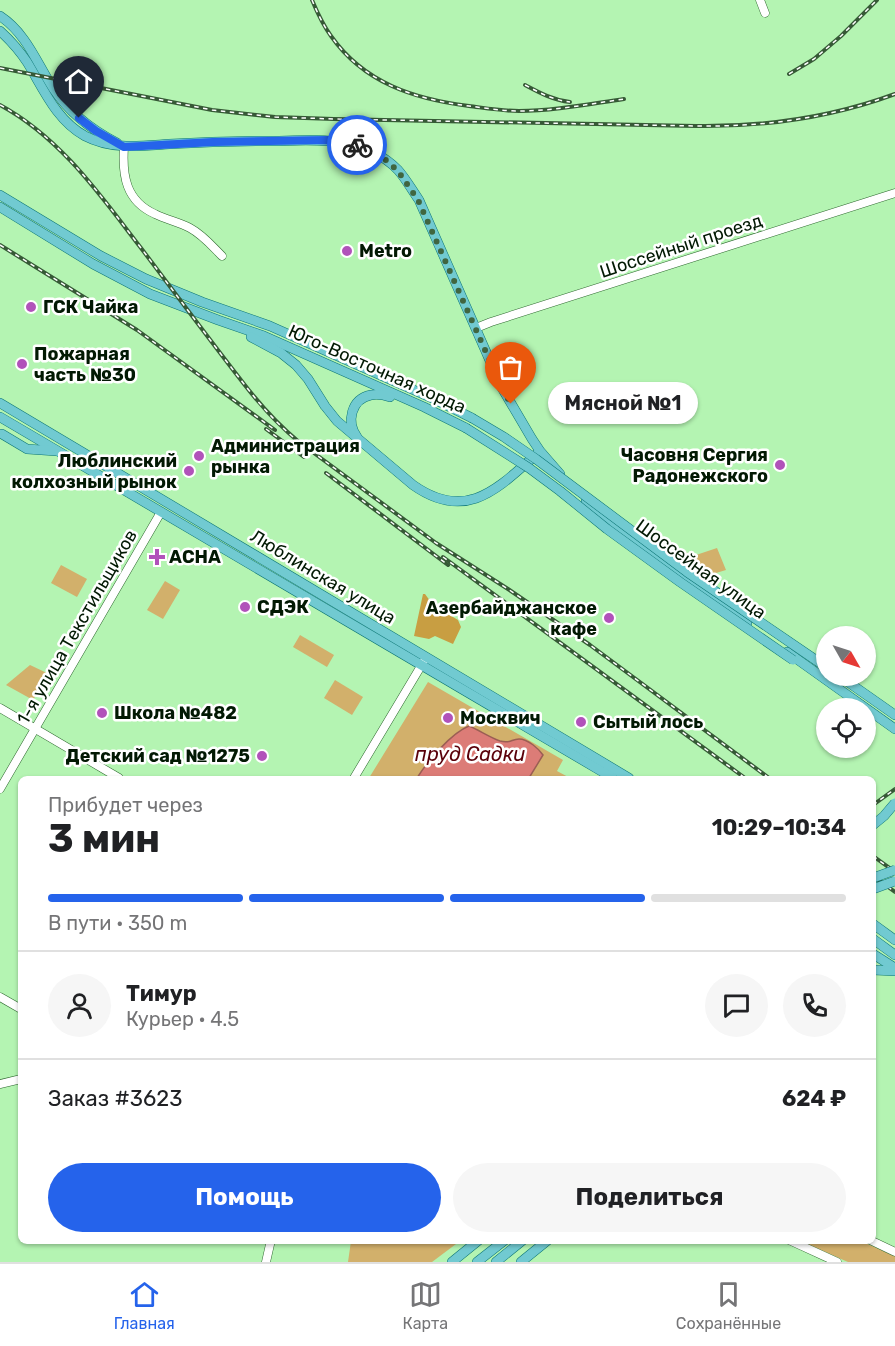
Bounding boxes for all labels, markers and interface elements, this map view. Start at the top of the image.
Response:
pin [53,56,104,118]
icon: home [62,65,95,98]
courier [327,115,387,175]
icon: bike [341,129,374,162]
street label: Шоссейный проезд [597,209,765,283]
place label: Metro [359,240,412,262]
marker: Metro [340,244,354,258]
place label: ГСК Чайка [43,296,138,318]
marker: ГСК Чайка [24,300,38,314]
street label: Юго-Восточная хорда [285,320,469,418]
pin [485,342,536,404]
place label: Пожарная часть №30 [34,343,136,386]
icon: bag [494,351,527,384]
marker: Пожарная часть №30 [15,357,29,371]
callout: Мясной №1 [547,383,697,425]
text: Мясной №1 [565,391,681,415]
place label: Администрация рынка [211,435,360,478]
place label: Часовня Сергия Радонежского [621,444,768,487]
marker: Администрация рынка [192,449,206,463]
place label: Люблинский колхозный рынок [12,450,177,493]
marker: Часовня Сергия Радонежского [773,458,787,472]
marker: Люблинский колхозный рынок [182,464,196,478]
street label: Шоссейная улица [632,514,770,624]
street label: Люблинская улица [246,525,400,629]
street label: 1-я улица Текстильщиков [12,526,142,728]
place label: АСНА [169,546,221,568]
marker: АСНА [150,550,164,564]
place label: СДЭК [257,596,309,618]
place label: Азербайджанское кафе [426,597,597,640]
marker: СДЭК [238,600,252,614]
marker: Азербайджанское кафе [602,611,616,625]
north arrow [816,626,876,686]
map controls [816,626,876,758]
button: locate [816,698,876,758]
place label: Школа №482 [114,702,237,724]
marker: Школа №482 [95,706,109,720]
place label: Москвич [460,707,541,729]
marker: Москвич [441,711,455,725]
place label: Сытый лось [593,711,703,733]
marker: Сытый лось [574,715,588,729]
water label: пруд Садки [415,742,525,766]
place label: Детский сад №1275 [66,745,250,767]
marker: Детский сад №1275 [255,749,269,763]
text: Прибудет через [48,793,203,817]
text: 10:29–10:34 [712,814,846,841]
text: 3 мин [48,816,160,862]
text: В пути · 350 m [48,911,187,935]
button: person [48,974,111,1037]
button: chat [705,974,768,1037]
button: phone [783,974,846,1037]
text: Тимур [126,980,197,1007]
text: Курьер · 4.5 [126,1007,239,1031]
text: Заказ #3623 [48,1085,182,1112]
text: 624 ₽ [782,1085,846,1112]
button: Помощь [48,1163,441,1232]
button: Поделиться [453,1163,846,1232]
tab: Главная [114,1278,175,1333]
tab: Карта [402,1278,448,1333]
tab: Сохранённые [676,1278,781,1333]

